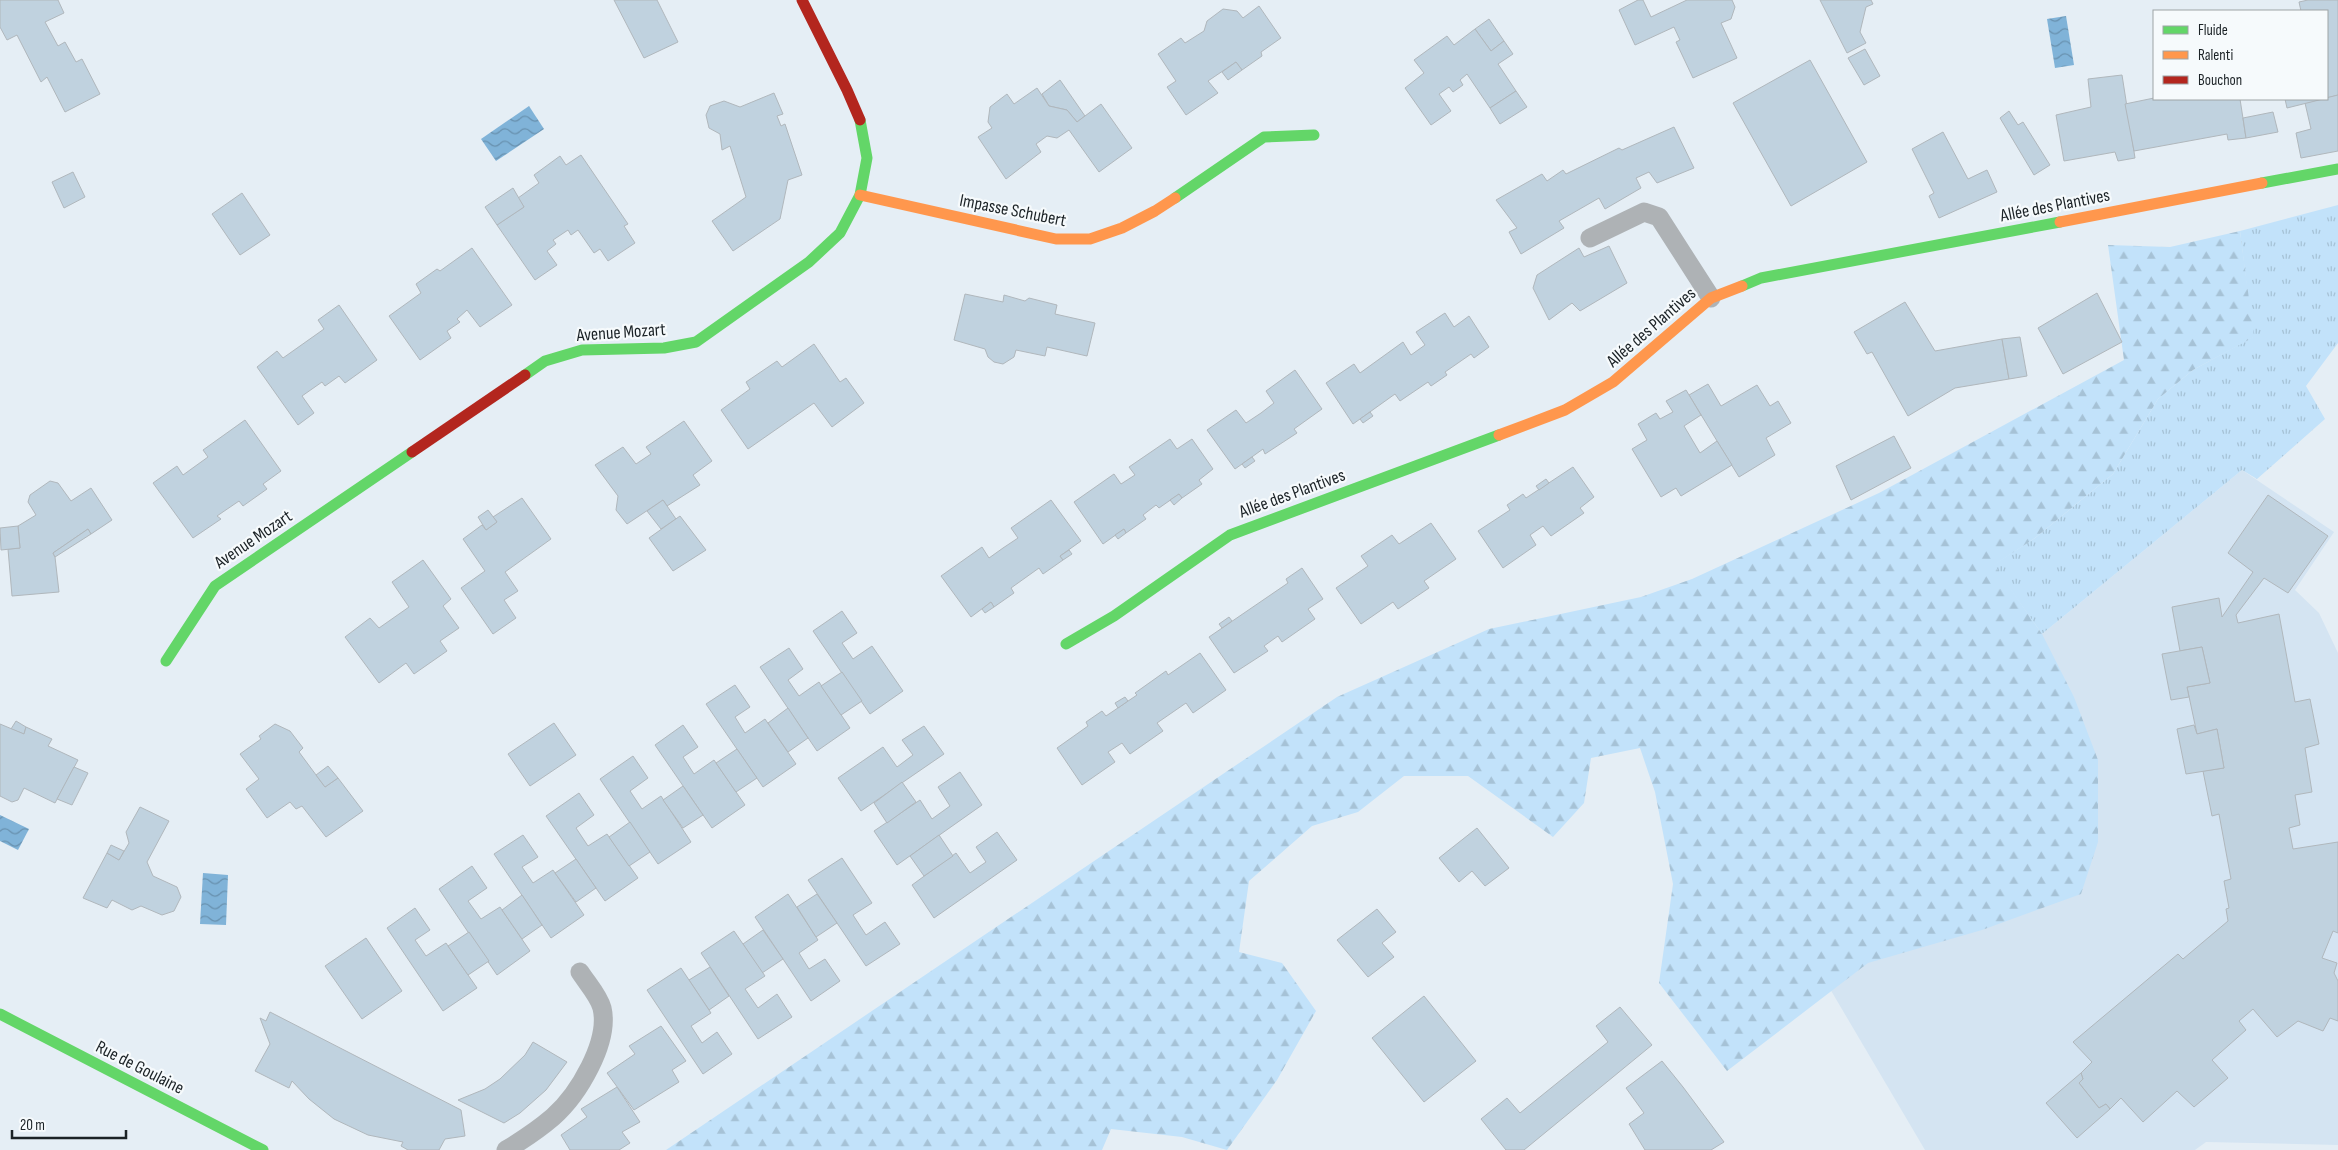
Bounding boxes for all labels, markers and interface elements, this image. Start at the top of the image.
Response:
legend [2153,10,2328,100]
text: Fluide [2198,21,2228,40]
text: Ralenti [2198,46,2233,65]
text: Bouchon [2198,71,2242,90]
street label: Allée des Plantives [1998,185,2112,227]
street label: Impasse Schubert [958,190,1068,231]
street label: Allée des Plantives [1602,283,1700,372]
street label: Avenue Mozart [575,319,667,346]
street label: Allée des Plantives [1235,465,1348,523]
street label: Avenue Mozart [210,505,297,574]
street label: Rue de Goulaine [92,1036,187,1099]
scale bar [12,1108,126,1140]
text: 20 m [20,1116,45,1135]

